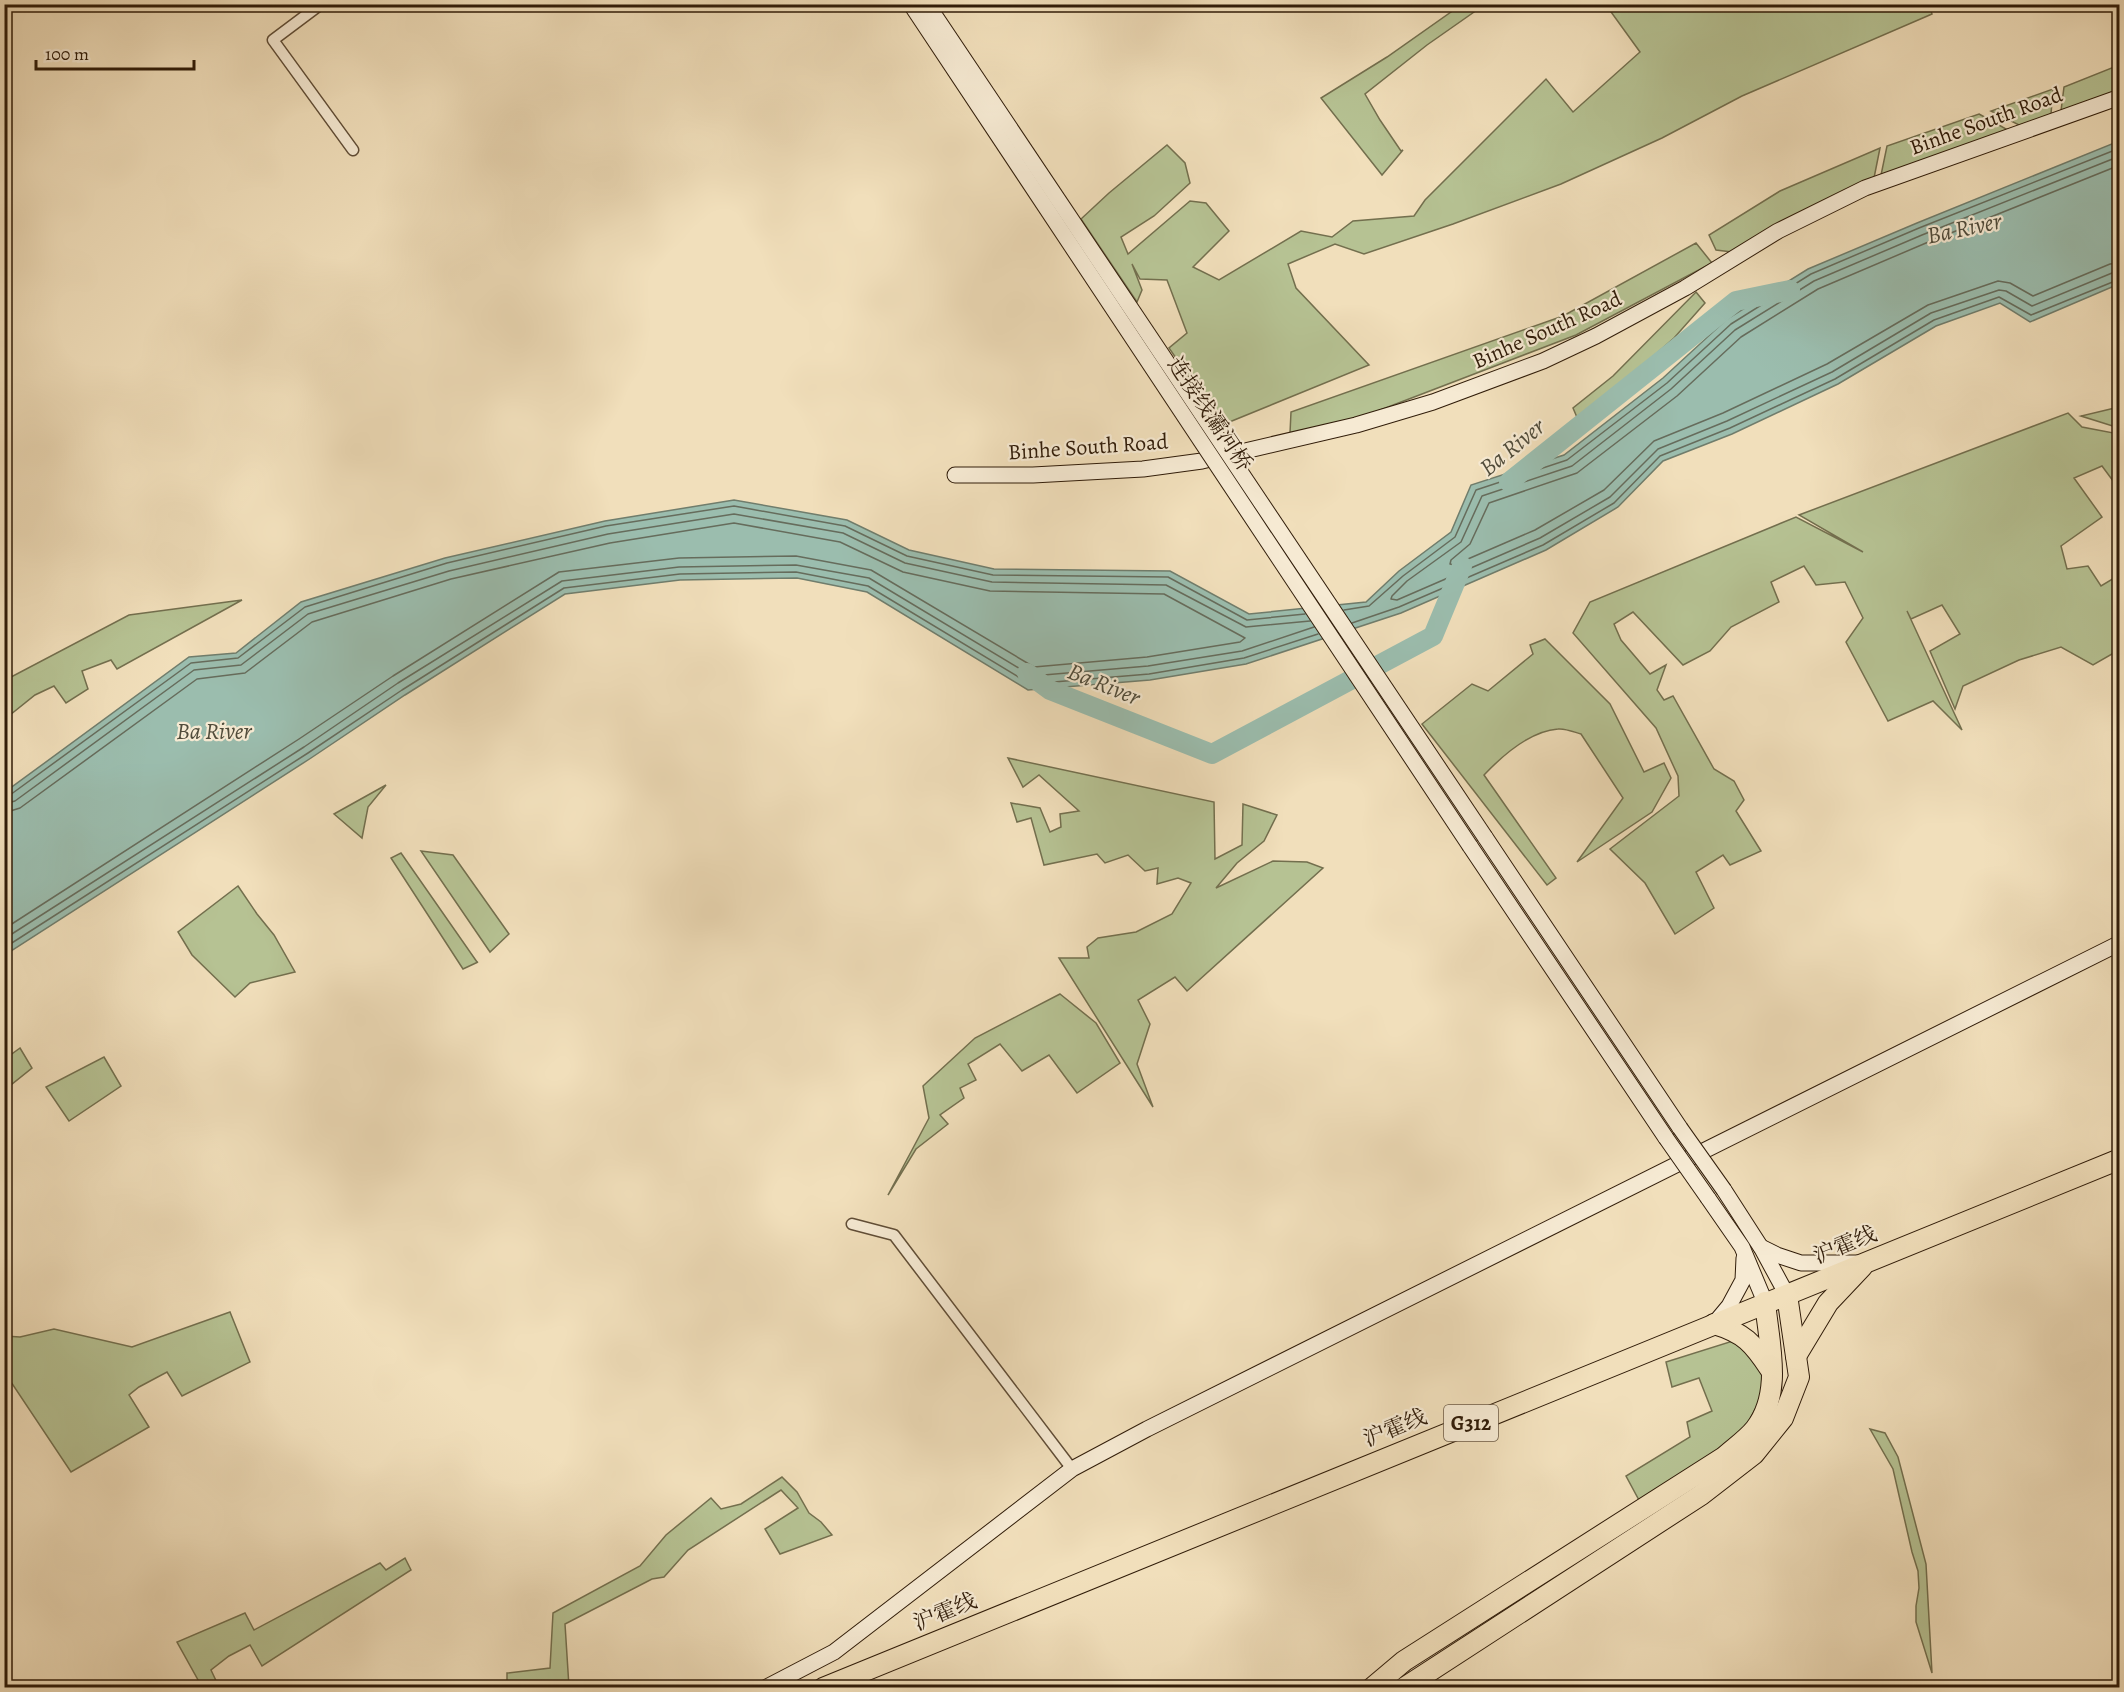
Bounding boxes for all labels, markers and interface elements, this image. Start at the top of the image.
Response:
scale bar [36,33,194,71]
text: 100 m [45,42,89,66]
street label: Binhe South Road [1906,79,2067,163]
water label: Ba River [1924,204,2005,251]
street label: Binhe South Road [1468,284,1627,376]
street label: 连接线灞河桥 [1161,351,1259,477]
water label: Ba River [1473,410,1552,483]
street label: Binhe South Road [1007,426,1169,468]
water label: Ba River [1063,655,1146,713]
water label: Ba River [176,715,252,747]
street label: 沪霍线 [1809,1219,1881,1271]
street label: 沪霍线 [1359,1402,1431,1454]
road number: G312 [1444,1405,1498,1441]
street label: 沪霍线 [909,1586,981,1638]

